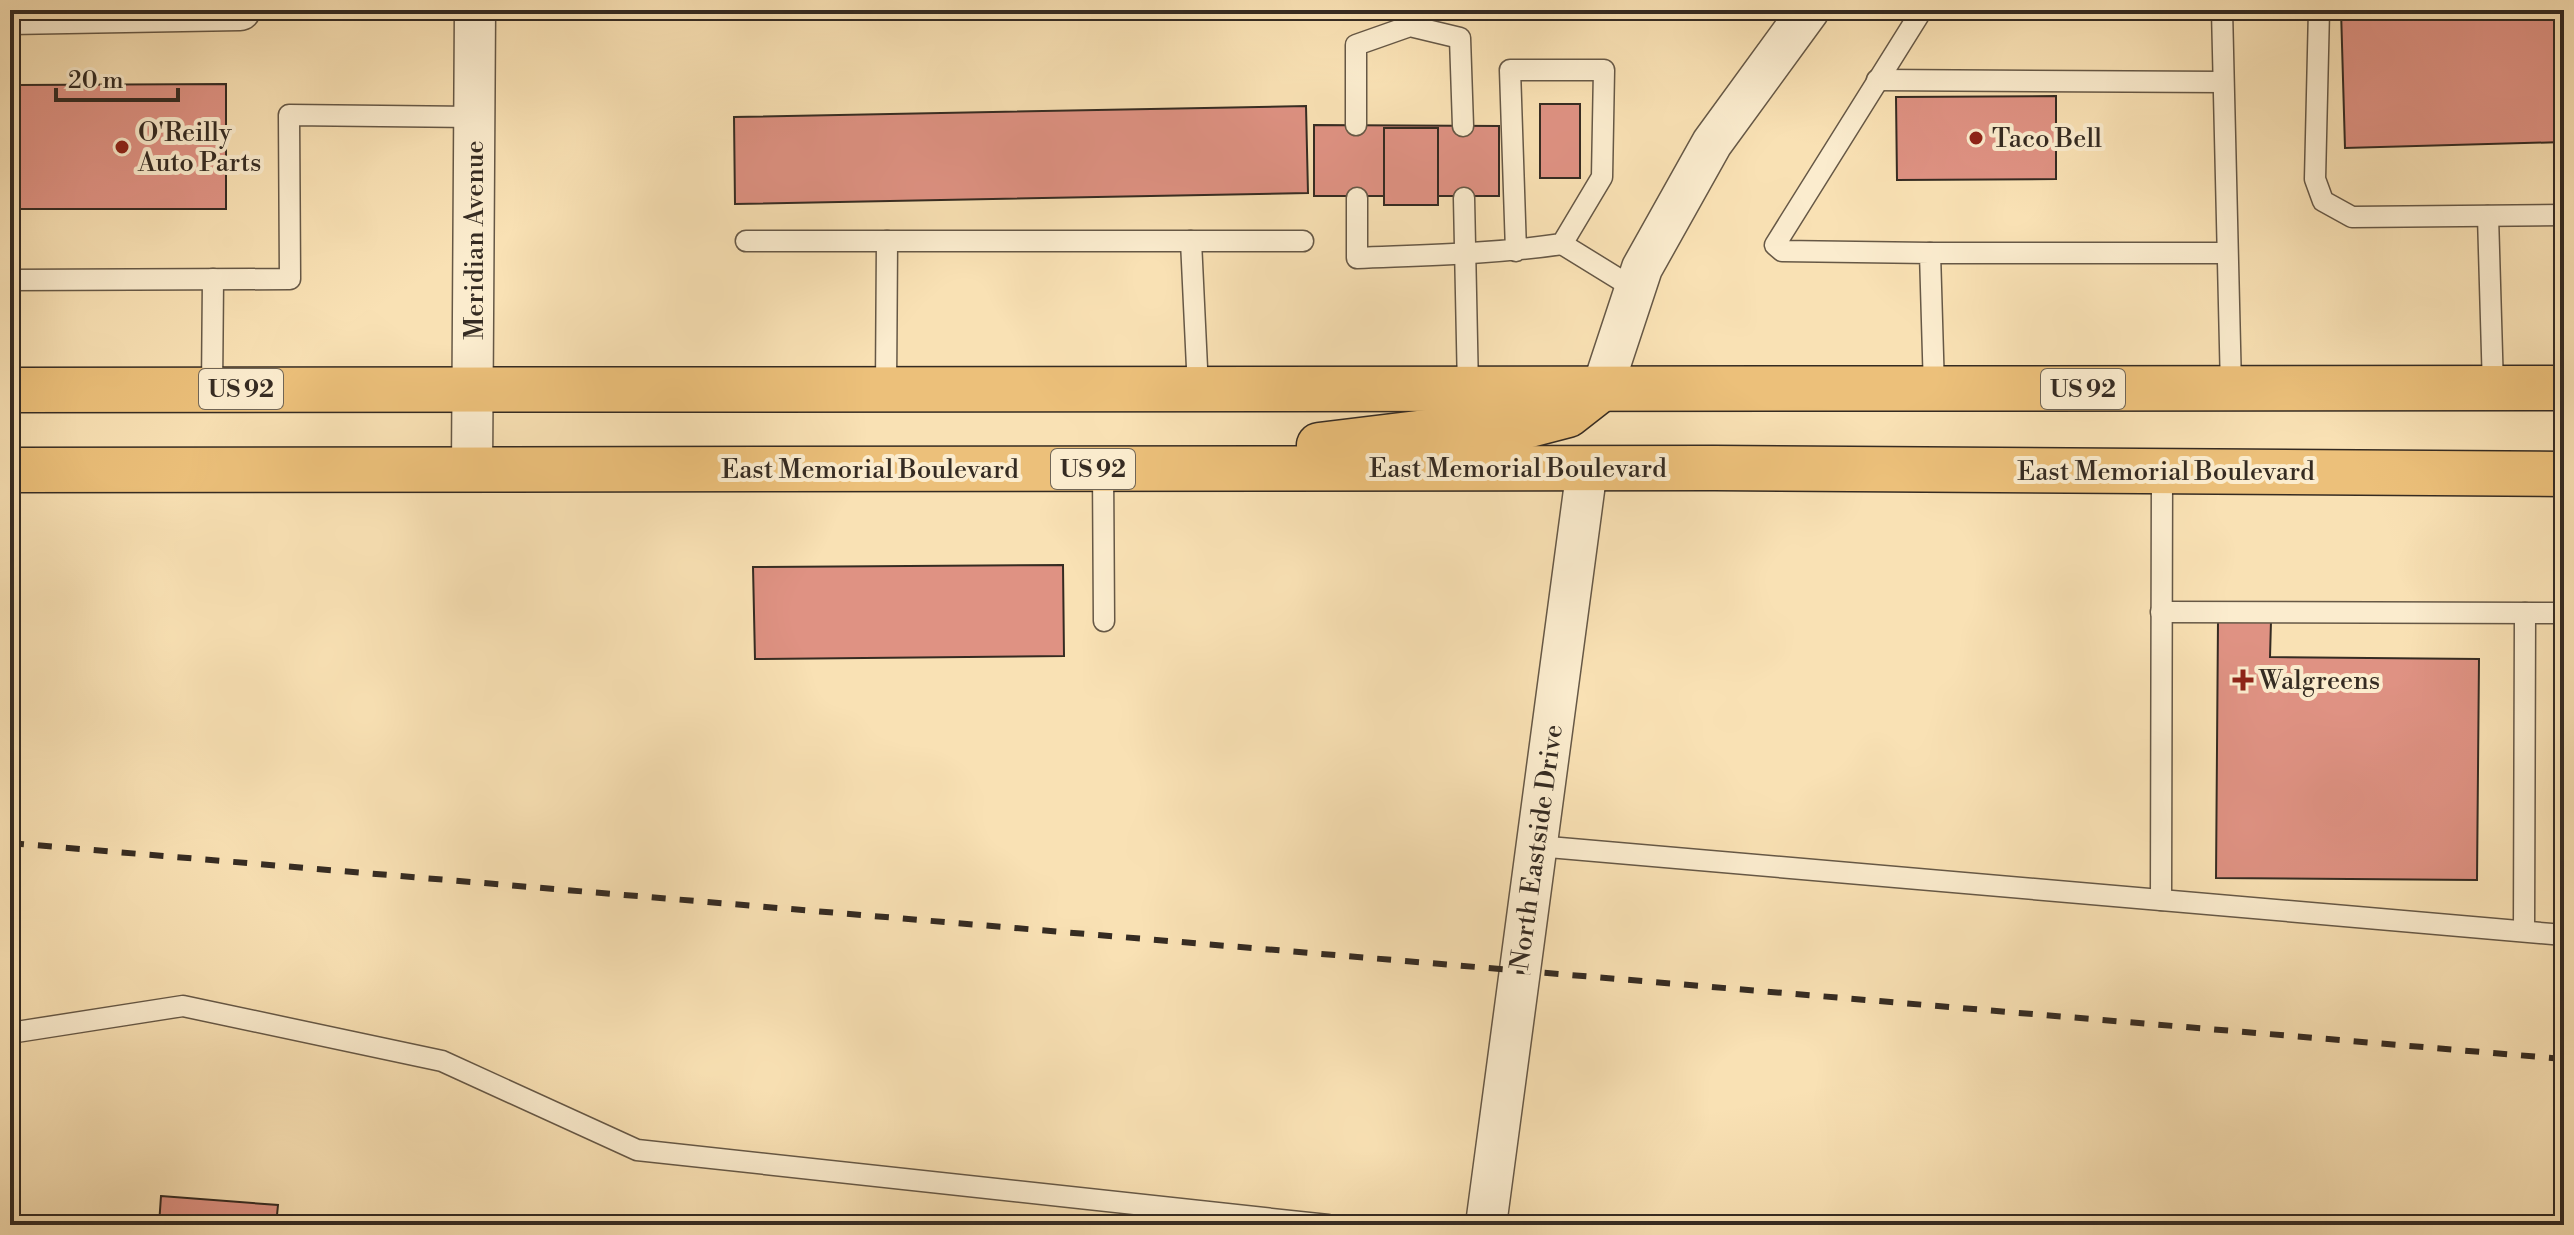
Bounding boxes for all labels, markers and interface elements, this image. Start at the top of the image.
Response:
scale bar [56,52,178,102]
text: 20 m [68,66,124,96]
place label: O'Reilly Auto Parts [137,117,261,179]
place label: Taco Bell [1992,123,2102,155]
marker: Taco Bell [1967,129,1985,147]
marker: O'Reilly Auto Parts [113,138,131,156]
street label: Meridian Avenue [459,140,491,340]
road number: US 92 [199,369,283,409]
road number: US 92 [2041,369,2125,409]
road number: US 92 [1051,449,1135,489]
street label: East Memorial Boulevard [1369,453,1667,485]
street label: East Memorial Boulevard [721,454,1019,486]
street label: East Memorial Boulevard [2017,456,2315,488]
place label: Walgreens [2258,665,2380,697]
marker: Walgreens [2234,671,2252,689]
street label: North Eastside Drive [1504,722,1570,972]

